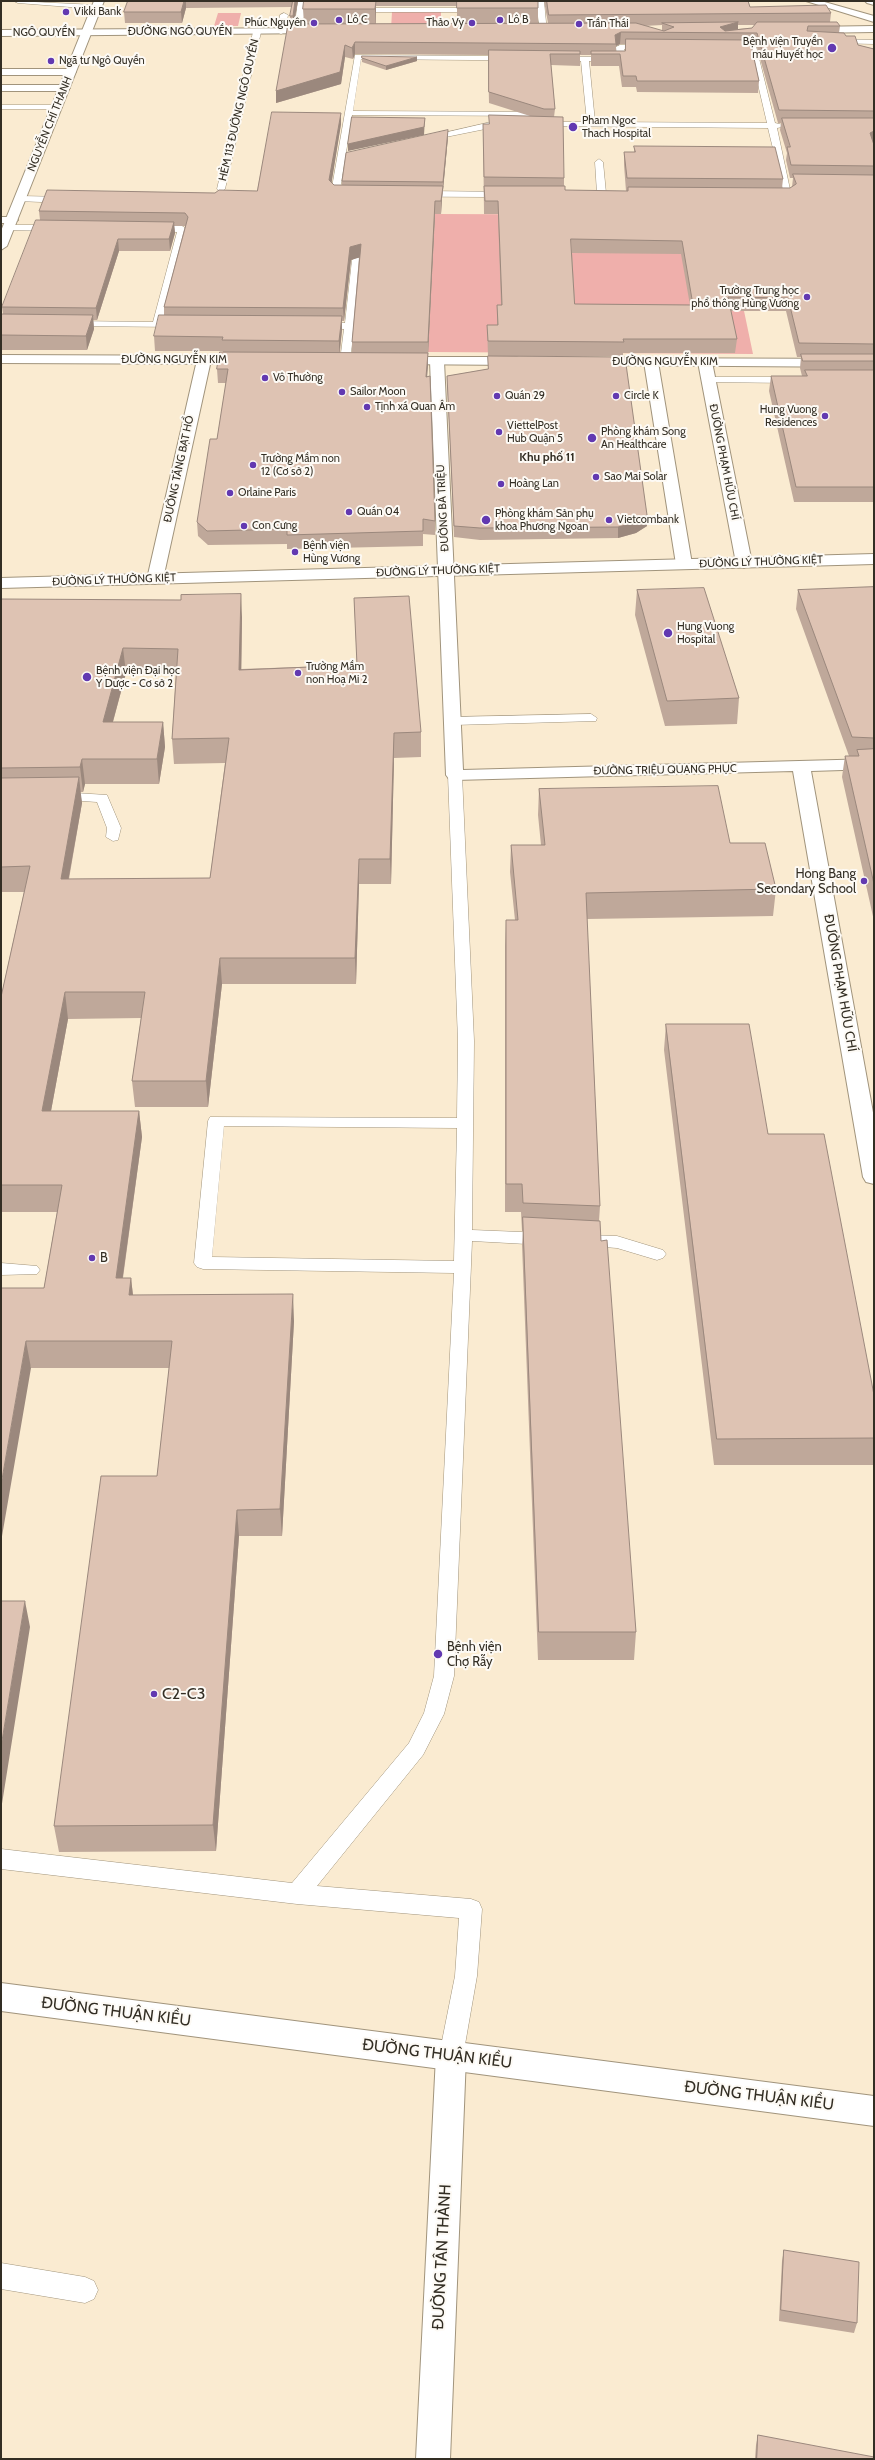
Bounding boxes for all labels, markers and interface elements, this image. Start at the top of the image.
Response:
place label: Vikki Bank [74,5,121,19]
marker: Vikki Bank [61,7,71,17]
place label: Lô C [347,13,368,27]
place label: Lô B [508,13,528,27]
marker: Lô C [334,15,344,25]
marker: Lô B [495,15,505,25]
place label: Phúc Nguyên [245,16,306,30]
place label: Thảo Vy [426,16,464,30]
place label: Trần Thái [587,17,629,31]
marker: Phúc Nguyên [309,18,319,28]
marker: Thảo Vy [467,18,477,28]
marker: Trần Thái [574,19,584,29]
street label: ĐƯỜNG NGÔ QUYỀN [128,25,232,39]
street label: NGÔ QUYỀN [13,26,75,40]
place label: Bệnh viện Truyền máu Huyết học [743,35,823,61]
street label: HẺM 113 ĐƯỜNG NGÔ QUYỀN [216,38,262,182]
marker: Bệnh viện Truyền máu Huyết học [826,42,838,54]
place label: Ngã tư Ngô Quyền [59,54,145,68]
marker: Ngã tư Ngô Quyền [46,56,56,66]
street label: NGUYỄN CHÍ THANH [25,75,75,173]
place label: Pham Ngoc Thach Hospital [582,114,651,140]
marker: Pham Ngoc Thach Hospital [567,121,579,133]
place label: Trường Trung học phổ thông Hùng Vương [691,284,799,310]
marker: Trường Trung học phổ thông Hùng Vương [802,292,812,302]
street label: ĐƯỜNG NGUYỄN KIM [121,353,227,367]
street label: ĐƯỜNG NGUYỄN KIM [612,355,718,369]
place label: Vô Thường [273,371,323,385]
marker: Vô Thường [260,373,270,383]
place label: Sailor Moon [350,385,406,399]
marker: Sailor Moon [337,387,347,397]
place label: Quán 29 [505,389,545,403]
place label: Circle K [624,389,659,403]
marker: Quán 29 [492,391,502,401]
marker: Circle K [611,391,621,401]
place label: Tịnh xá Quan Âm [375,400,455,414]
marker: Tịnh xá Quan Âm [362,402,372,412]
street label: ĐƯỜNG PHẠM HỮU CHÍ [706,403,742,521]
place label: Hung Vuong Residences [760,403,817,429]
marker: Hung Vuong Residences [820,411,830,421]
street label: ĐƯỜNG TĂNG BẠT HỔ [161,414,197,524]
place label: ViettelPost Hub Quận 5 [507,419,563,445]
place label: Phòng khám Song An Healthcare [601,425,686,451]
marker: ViettelPost Hub Quận 5 [494,427,504,437]
marker: Phòng khám Song An Healthcare [586,432,598,444]
district label: Khu phố 11 [519,450,575,464]
place label: Trường Mầm non 12 (Cơ sở 2) [261,452,340,478]
marker: Trường Mầm non 12 (Cơ sở 2) [248,460,258,470]
street label: ĐƯỜNG BÀ TRIỆU [434,464,452,552]
place label: Sao Mai Solar [604,470,667,484]
marker: Sao Mai Solar [591,472,601,482]
place label: Hoàng Lan [509,477,559,491]
marker: Hoàng Lan [496,479,506,489]
place label: Orlaine Paris [238,486,296,500]
marker: Orlaine Paris [225,488,235,498]
place label: Quán 04 [357,505,399,519]
marker: Quán 04 [344,507,354,517]
place label: Phòng khám Sản phụ khoa Phương Ngoan [495,507,594,533]
place label: Vietcombank [617,513,679,527]
marker: Phòng khám Sản phụ khoa Phương Ngoan [480,514,492,526]
marker: Vietcombank [604,515,614,525]
place label: Con Cưng [252,519,297,533]
marker: Con Cưng [239,521,249,531]
place label: Bệnh viện Hùng Vương [303,539,360,565]
marker: Bệnh viện Hùng Vương [290,547,300,557]
street label: ĐƯỜNG LÝ THƯỜNG KIỆT [699,553,823,571]
street label: ĐƯỜNG LÝ THƯỜNG KIỆT [376,562,500,580]
street label: ĐƯỜNG LÝ THƯỜNG KIỆT [52,571,176,589]
place label: Hung Vuong Hospital [677,620,734,646]
marker: Hung Vuong Hospital [662,627,674,639]
place label: Trường Mầm non Hoạ Mi 2 [306,660,368,686]
place label: Bệnh viện Đại học Y Dược - Cơ sở 2 [96,664,180,690]
marker: Trường Mầm non Hoạ Mi 2 [293,668,303,678]
marker: Bệnh viện Đại học Y Dược - Cơ sở 2 [81,671,93,683]
street label: ĐƯỜNG TRIỆU QUANG PHỤC [593,762,737,778]
place label: Hong Bang Secondary School [757,866,856,897]
marker: Hong Bang Secondary School [859,876,869,886]
street label: ĐƯỜNG PHẠM HỮU CHÍ [820,913,860,1053]
place label: B [100,1250,108,1266]
marker: B [87,1253,97,1263]
place label: Bệnh viện Chợ Rẫy [447,1639,502,1670]
marker: Bệnh viện Chợ Rẫy [432,1648,444,1660]
place label: C2-C3 [162,1684,205,1704]
marker: C2-C3 [149,1689,159,1699]
street label: ĐƯỜNG THUẬN KIỀU [40,1993,192,2031]
street label: ĐƯỜNG THUẬN KIỀU [361,2035,513,2073]
street label: ĐƯỜNG THUẬN KIỀU [683,2077,835,2115]
street label: ĐƯỜNG TÂN THÀNH [429,2184,455,2330]

